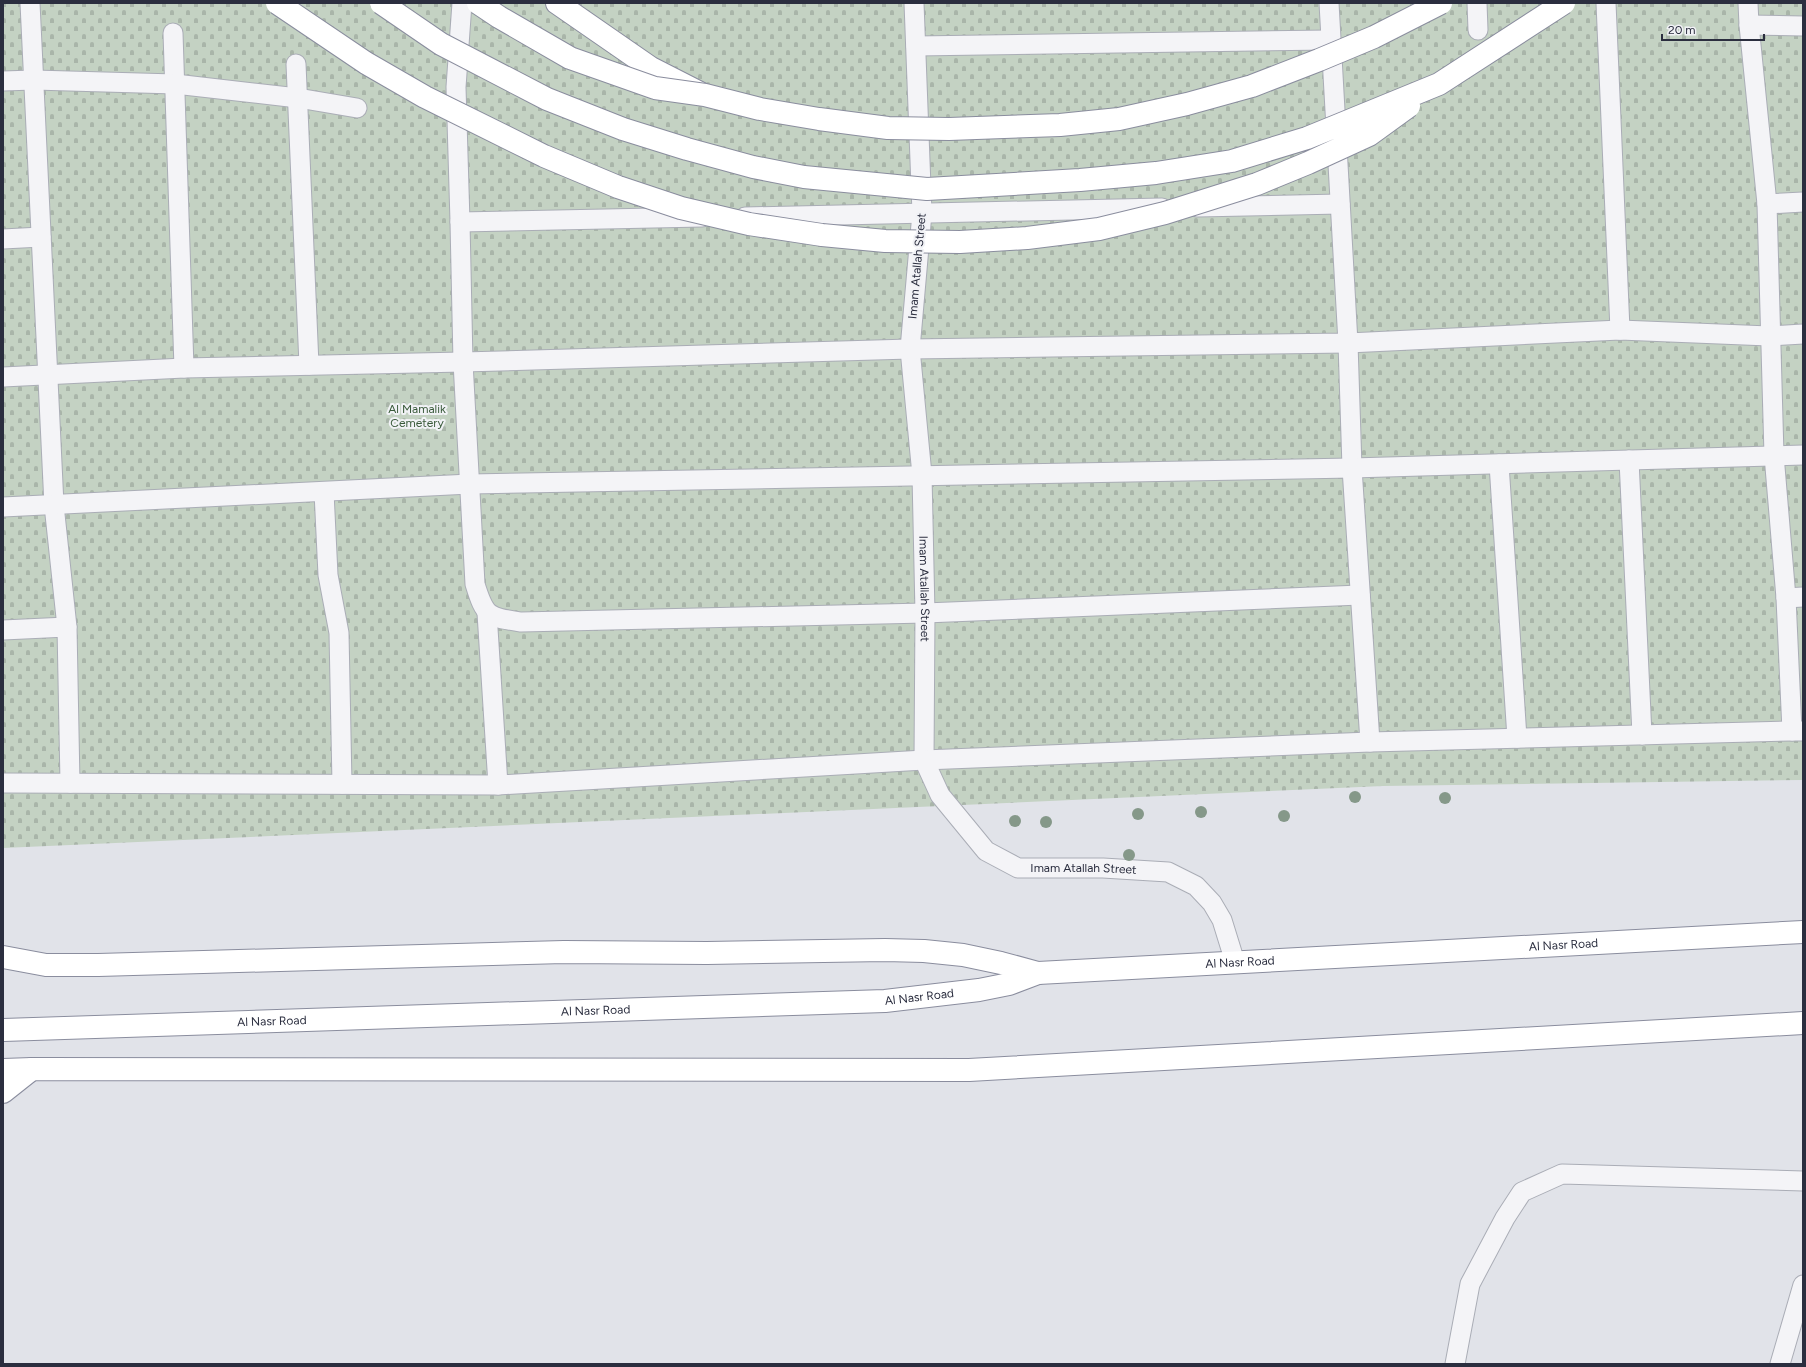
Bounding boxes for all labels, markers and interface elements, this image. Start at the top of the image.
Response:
scale bar [1662,16,1764,42]
text: 20 m [1668,23,1696,37]
street label: Imam Atallah Street [905,212,929,319]
park label: Al Mamalik Cemetery [388,402,446,430]
street label: Imam Atallah Street [916,535,932,642]
street label: Imam Atallah Street [1030,861,1137,877]
street label: Al Nasr Road [1528,936,1599,954]
street label: Al Nasr Road [1205,953,1275,971]
street label: Al Nasr Road [884,986,955,1008]
street label: Al Nasr Road [561,1002,631,1019]
street label: Al Nasr Road [237,1013,307,1029]

